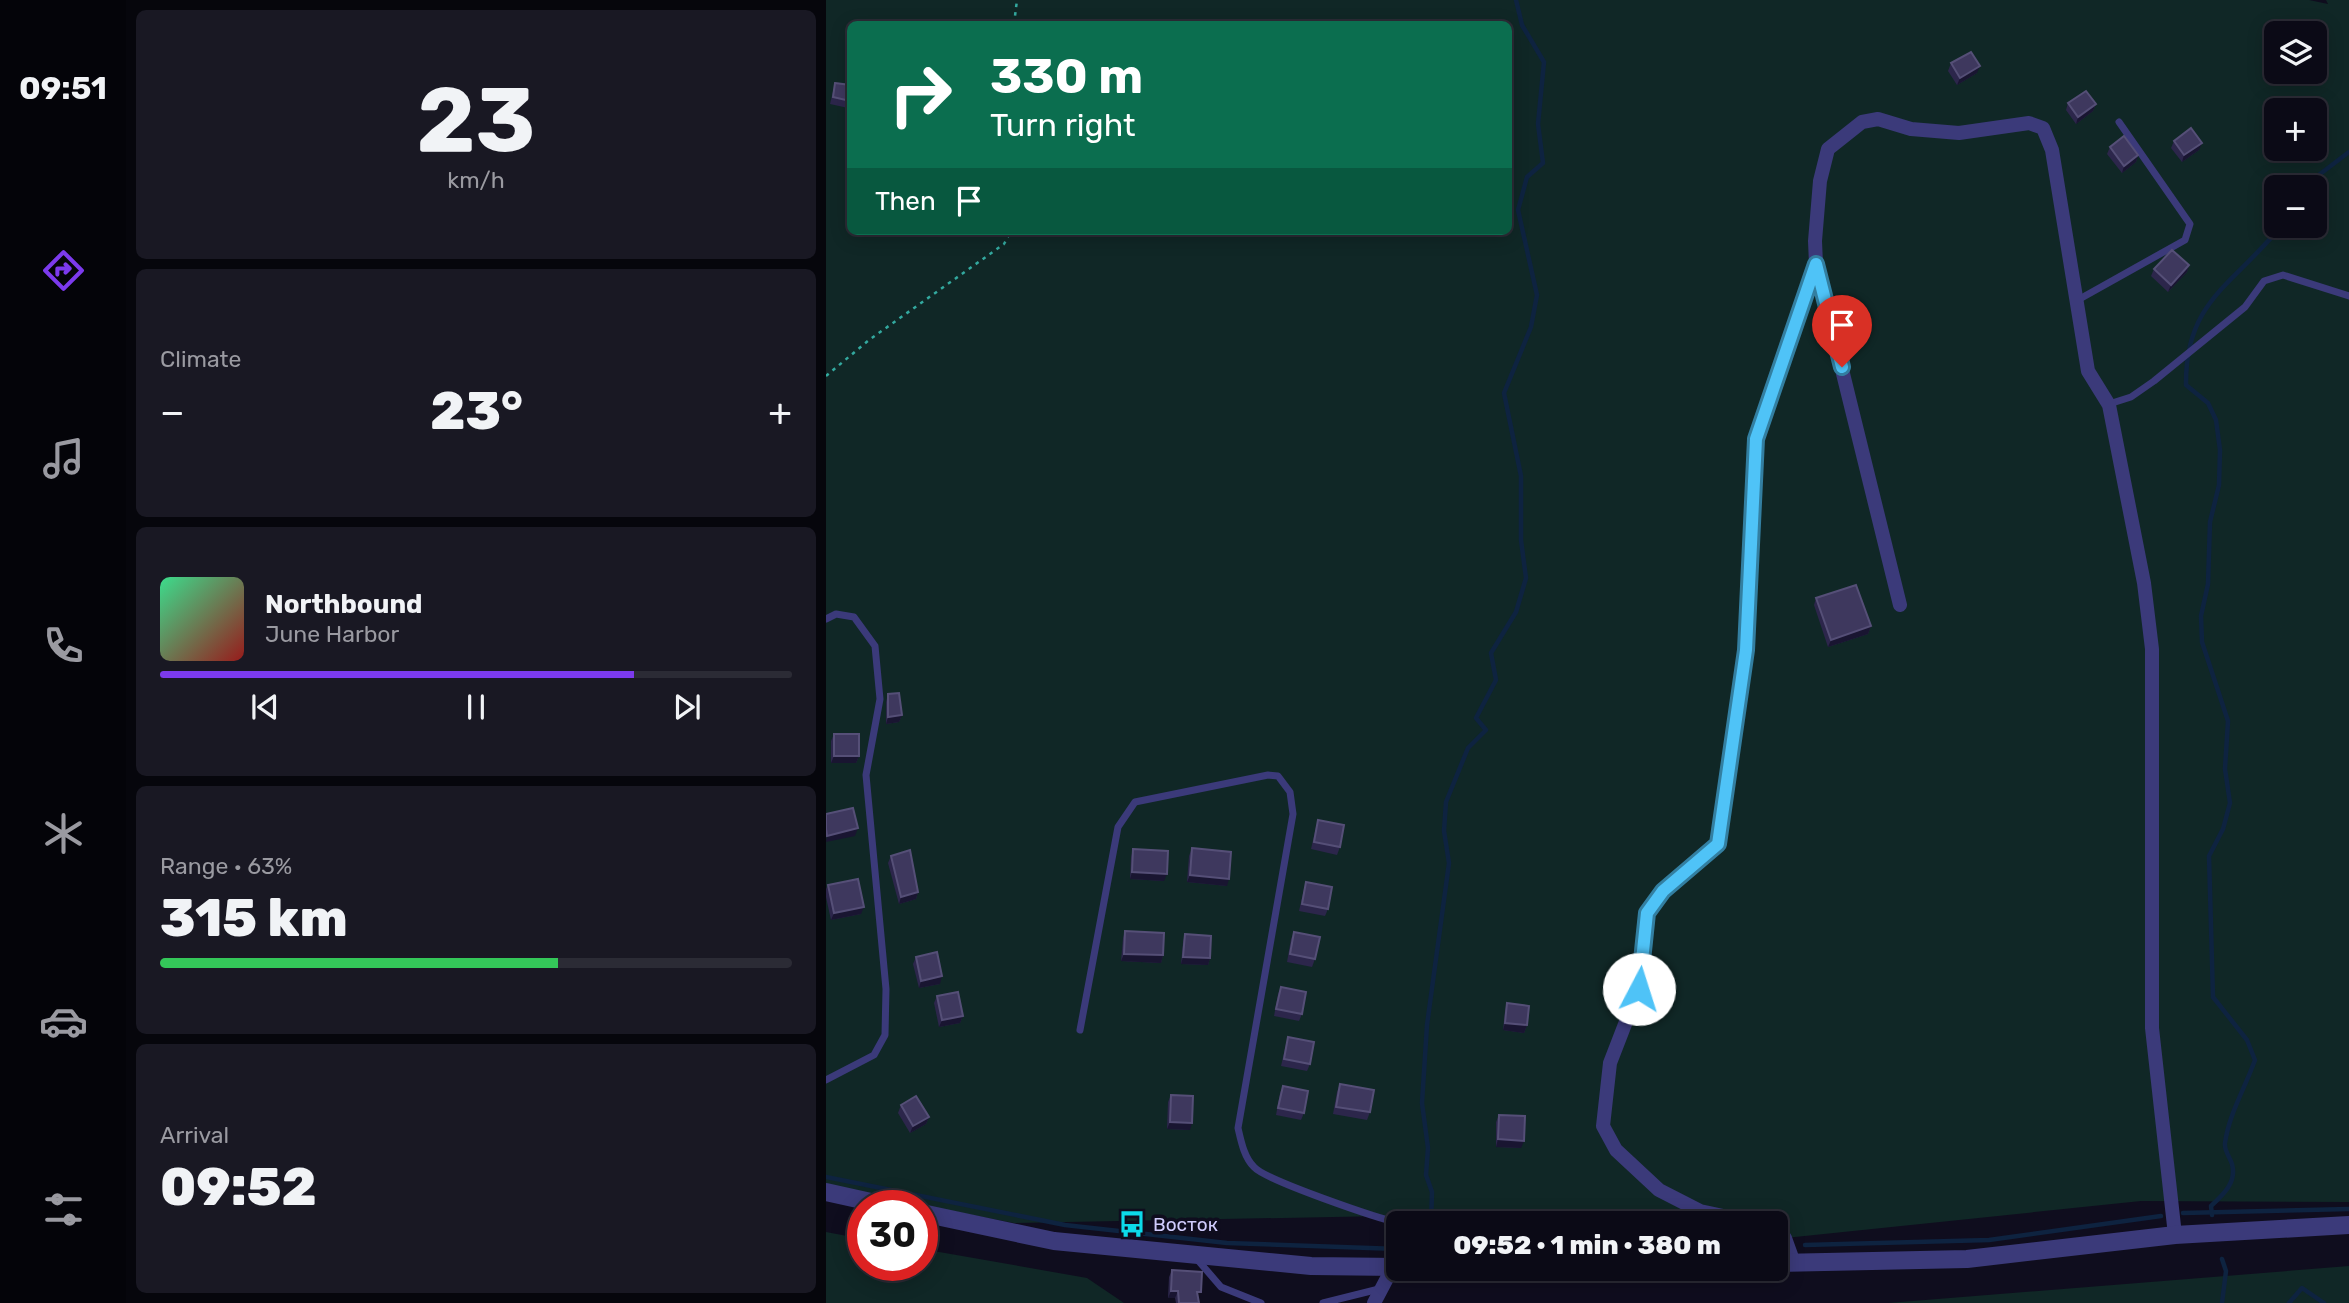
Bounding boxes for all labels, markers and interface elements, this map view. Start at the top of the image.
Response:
map controls [2264,21,2327,238]
button: layers [2264,21,2327,84]
text: 330 m [990,47,1143,105]
icon: right [875,49,966,140]
text: 23 [416,66,536,174]
text: 09:51 [19,69,107,107]
button: + [2264,98,2327,161]
text: Turn right [990,106,1135,144]
text: km/h [447,166,505,194]
button: − [2264,175,2327,238]
icon: arrive [950,182,988,220]
text: Then [875,186,936,217]
icon: directions [39,246,88,295]
pin [1812,295,1872,367]
icon: arrive [1823,306,1861,344]
text: Climate [160,345,241,373]
text: 23° [430,380,523,442]
text: − [160,389,185,435]
text: + [768,389,792,435]
icon: music [39,434,88,483]
text: Northbound [265,589,423,620]
text: June Harbor [265,620,399,648]
icon: phone [39,621,88,670]
icon: previous [246,688,284,726]
icon: pause [457,688,495,726]
icon: next [668,688,706,726]
icon: climate [39,809,88,858]
text: Range · 63% [160,852,292,880]
text: 315 km [160,887,348,949]
position arrow [1602,952,1676,1026]
icon: car [39,997,88,1046]
text: Arrival [160,1121,229,1149]
text: 09:52 [160,1156,317,1218]
icon: filters [39,1185,88,1234]
speed limit sign: 30 [847,1190,938,1281]
bus stop icon: Восток [1117,1209,1147,1239]
place label: Восток [1153,1213,1218,1236]
text: 09:52 · 1 min · 380 m [1453,1230,1721,1261]

